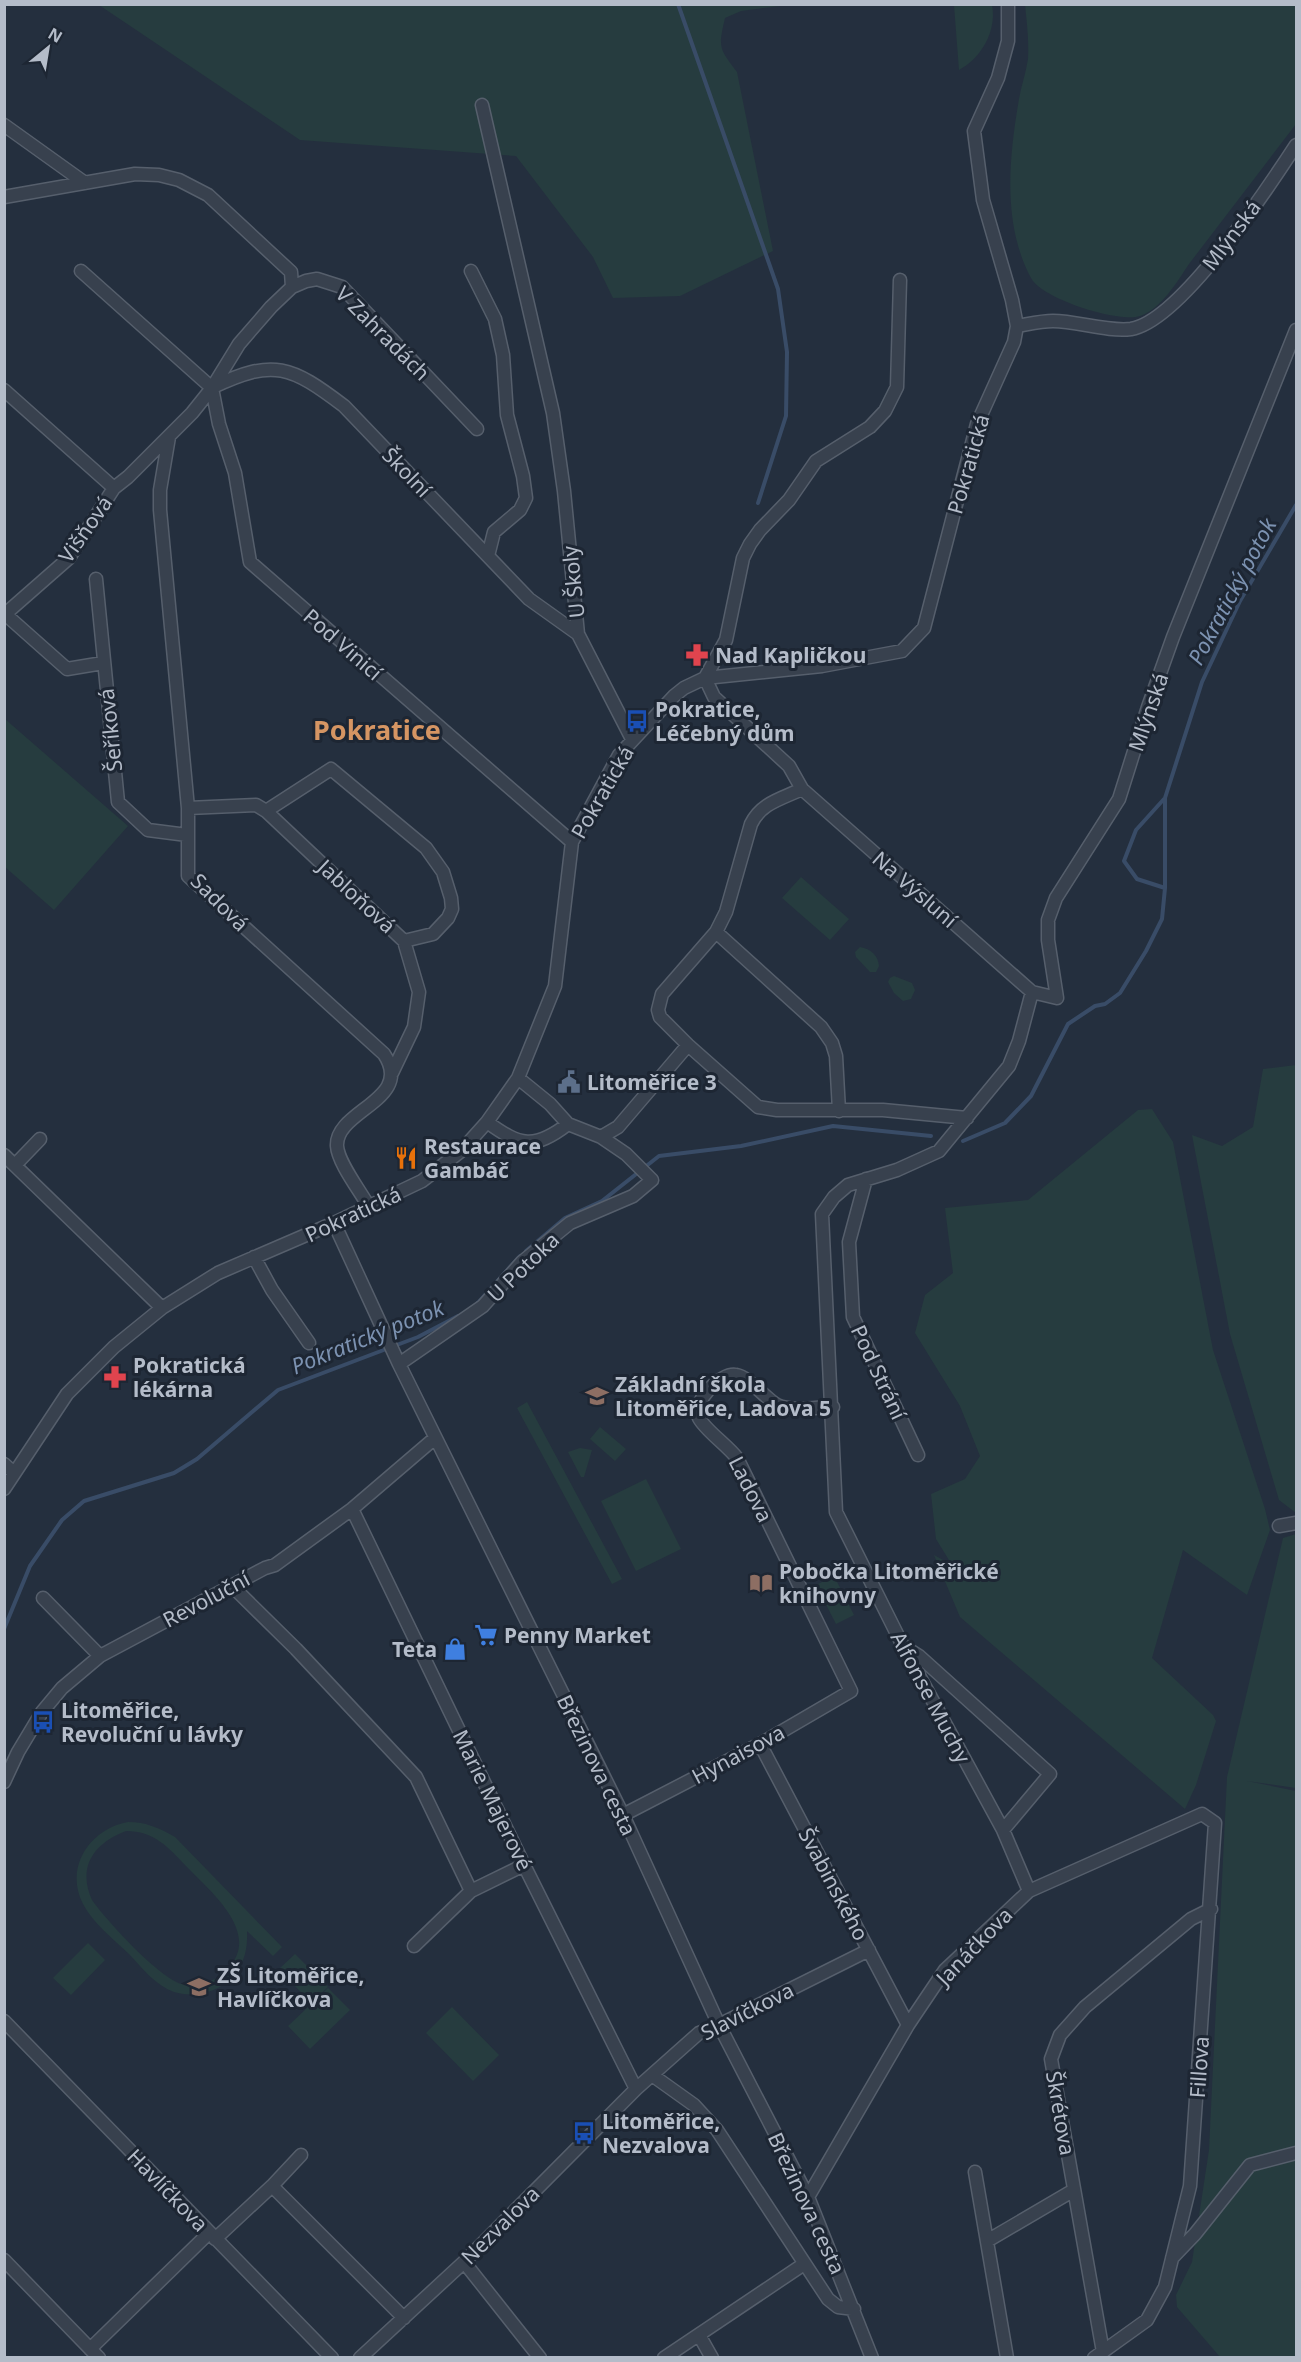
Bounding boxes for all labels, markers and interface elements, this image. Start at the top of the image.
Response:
north arrow [18,18,78,78]
text: N [44,22,67,48]
street label: Mlýnská [1195,194,1267,276]
street label: V Zahradách [330,280,436,386]
street label: Pokratická [940,411,996,517]
street label: Školní [376,441,438,503]
street label: Višňová [52,490,118,568]
water label: Pokratický potok [1180,511,1283,670]
street label: U Školy [555,544,591,619]
street label: Pod Vinicí [298,602,389,686]
place label: Nad Kapličkou [715,641,866,669]
pharmacy icon: Nad Kapličkou [684,642,710,668]
street label: Mlýnská [1122,669,1174,755]
street label: Šeříková [92,687,128,773]
place label: Pokratice, Léčebný dům [655,695,794,747]
bus stop icon: Pokratice, Léčebný dům [624,708,650,734]
district label: Pokratice [313,711,441,748]
street label: Pokratická [564,741,640,843]
street label: Na Výsluní [867,845,964,934]
street label: Jabloňová [311,852,402,939]
street label: Sadová [185,867,255,937]
place label: Litoměřice 3 [587,1068,717,1096]
public building icon: Litoměřice 3 [556,1069,582,1095]
place label: Restaurace Gambáč [424,1132,541,1184]
restaurant icon: Restaurace Gambáč [393,1145,419,1171]
street label: Pokratická [301,1180,405,1248]
street label: U Potoka [481,1226,565,1308]
water label: Pokratický potok [286,1291,449,1380]
street label: Pod Strání [845,1320,913,1424]
place label: Pokratická lékárna [133,1351,246,1403]
pharmacy icon: Pokratická lékárna [102,1364,128,1390]
place label: Základní škola Litoměřice, Ladova 5 [615,1370,831,1422]
school or university icon: Základní škola Litoměřice, Ladova 5 [584,1383,610,1409]
street label: Ladova [723,1451,779,1527]
place label: Pobočka Litoměřické knihovny [779,1557,999,1609]
street label: Revoluční [158,1564,255,1634]
library icon: Pobočka Litoměřické knihovny [748,1570,774,1596]
place label: Penny Market [504,1621,651,1649]
supermarket icon: Penny Market [473,1622,499,1648]
street label: Alfonse Muchy [885,1626,978,1768]
place label: Teta [392,1635,437,1663]
shop icon: Teta [442,1636,468,1662]
street label: Březinova cesta [551,1690,643,1840]
place label: Litoměřice, Revoluční u lávky [61,1696,243,1748]
bus stop icon: Litoměřice, Revoluční u lávky [30,1709,56,1735]
street label: Hynaisova [687,1718,789,1790]
street label: Marie Majerové [447,1725,539,1875]
street label: Švabinského [793,1823,875,1945]
street label: Janáčkova [928,1901,1018,1993]
place label: ZŠ Litoměřice, Havlíčkova [217,1961,364,2013]
school or university icon: ZŠ Litoměřice, Havlíčkova [186,1974,212,2000]
street label: Slavíčkova [696,1976,798,2046]
street label: Fillova [1183,2035,1215,2099]
street label: Škrétova [1040,2069,1082,2157]
place label: Litoměřice, Nezvalova [602,2107,720,2159]
bus stop icon: Litoměřice, Nezvalova [571,2120,597,2146]
street label: Březinova cesta [762,2128,852,2278]
street label: Havlíčkova [122,2143,214,2237]
street label: Nezvalova [455,2180,545,2270]

